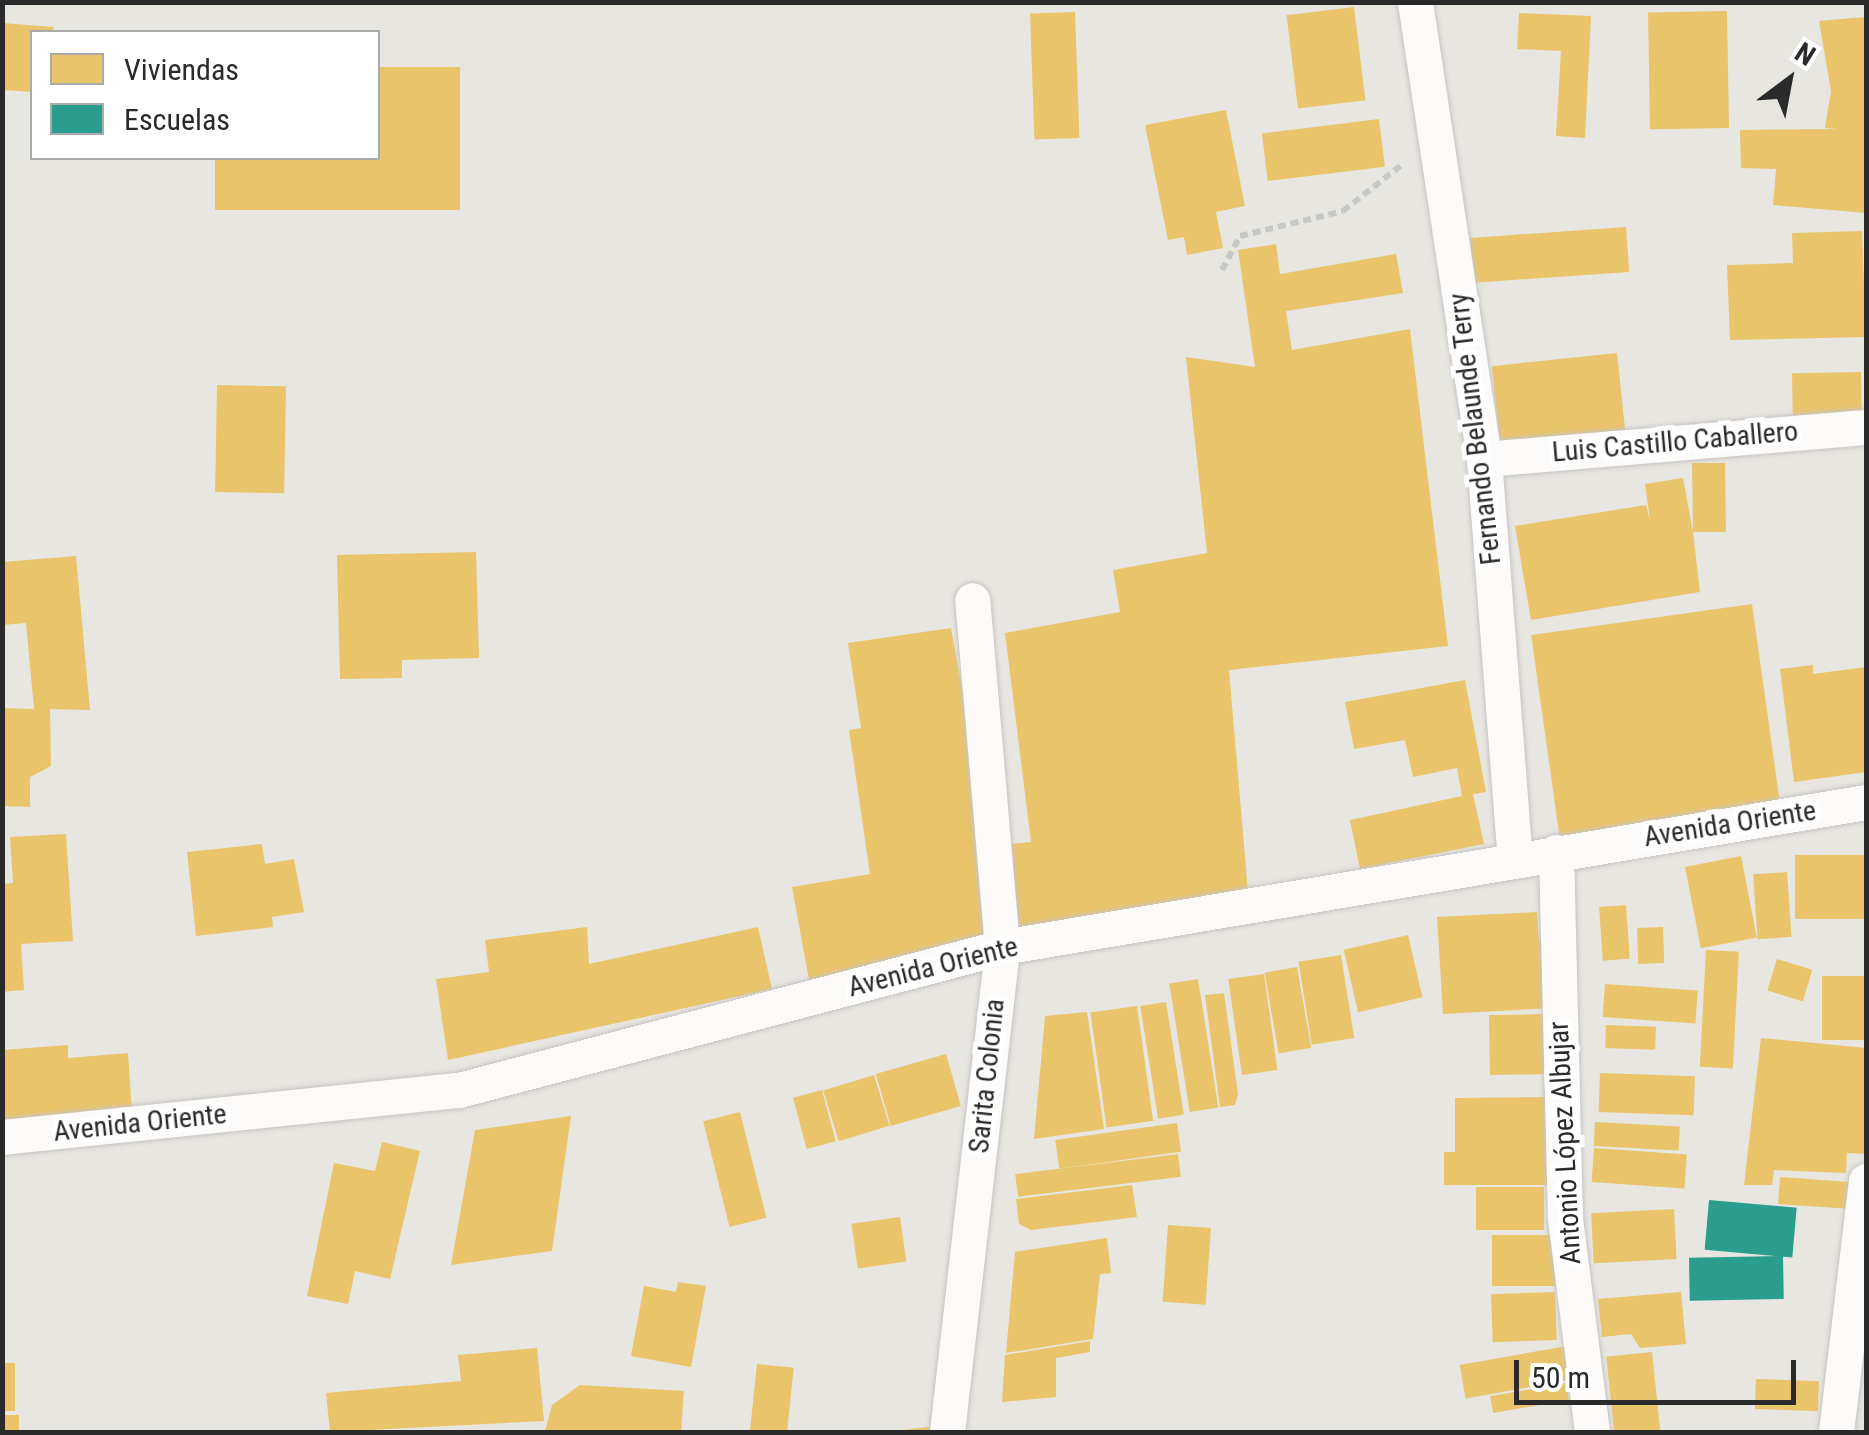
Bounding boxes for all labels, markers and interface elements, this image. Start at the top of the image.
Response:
legend [30,30,380,160]
north arrow [1739,30,1839,130]
text: N [1789,36,1821,73]
text: Viviendas [124,52,239,87]
text: Escuelas [124,102,230,137]
street label: Fernando Belaunde Terry [1442,291,1508,567]
street label: Luis Castillo Caballero [1551,415,1799,469]
street label: Avenida Oriente [1641,794,1819,854]
street label: Avenida Oriente [845,930,1021,1004]
street label: Sarita Colonia [962,997,1012,1155]
street label: Antonio López Albujar [1542,1021,1588,1265]
street label: Avenida Oriente [52,1097,228,1149]
scale bar [1519,1340,1802,1402]
text: 50 m [1531,1360,1590,1395]

